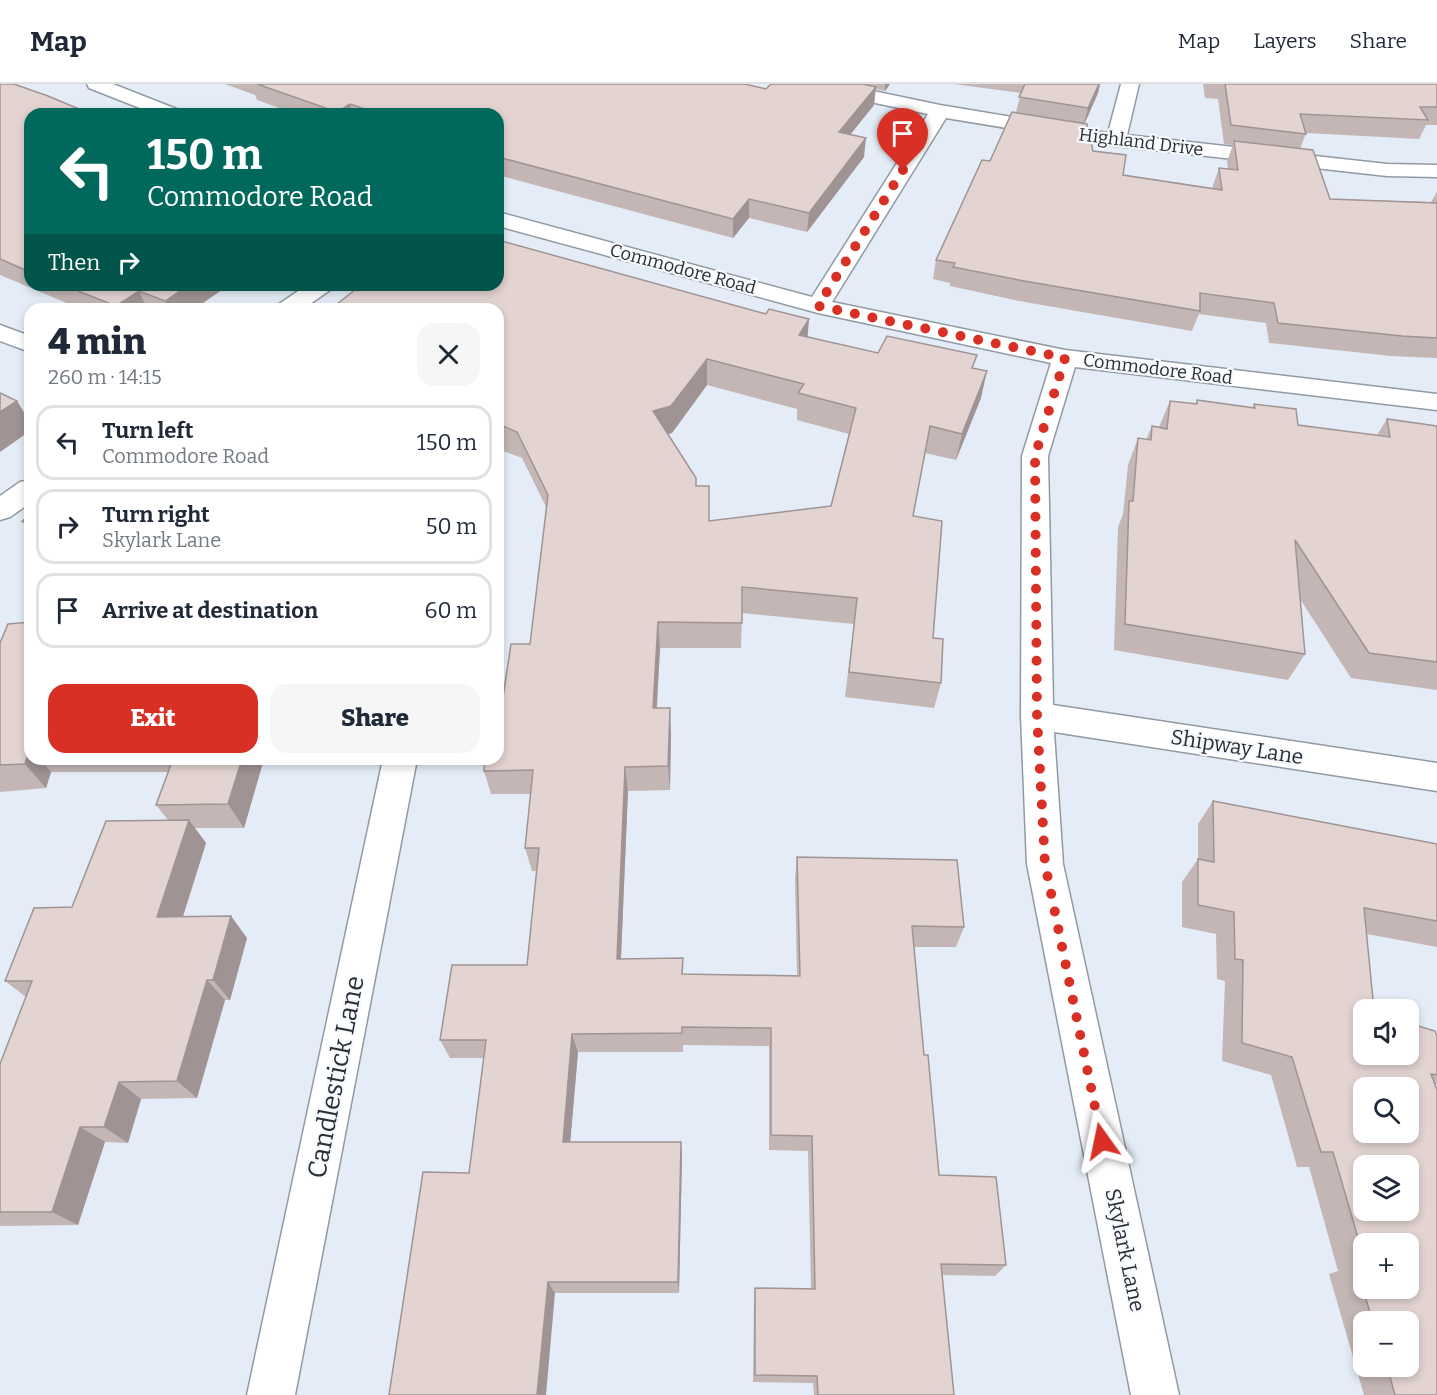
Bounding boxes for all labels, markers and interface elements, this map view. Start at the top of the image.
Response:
text: Map [30,25,87,58]
text: Map [1178,28,1220,54]
text: Layers [1253,28,1317,54]
text: Share [1350,28,1407,54]
pin [877,108,928,170]
icon: arrive [886,117,919,150]
street label: Highland Drive [1077,123,1205,161]
text: 150 m [147,130,262,180]
icon: left [48,132,126,210]
text: Commodore Road [147,181,373,213]
street label: Commodore Road [607,239,759,299]
icon: right [112,246,145,279]
text: Then [48,249,100,276]
text: 4 min [48,320,146,364]
button: close [417,323,480,386]
street label: Commodore Road [1082,349,1234,389]
text: 260 m · 14:15 [48,365,162,389]
text: Turn left [102,417,194,444]
icon: left [51,426,84,459]
text: 150 m [417,429,477,456]
text: Commodore Road [102,444,269,468]
text: Turn right [102,501,210,528]
icon: right [51,510,84,543]
text: 50 m [426,513,477,540]
text: Skylark Lane [102,528,221,552]
icon: arrive [51,594,84,627]
text: Arrive at destination [102,597,318,624]
text: 60 m [425,597,477,624]
button: Exit [48,684,258,753]
button: Share [270,684,480,753]
street label: Shipway Lane [1169,724,1305,770]
street label: Candlestick Lane [301,973,371,1181]
map controls [1353,999,1419,1377]
button: sound [1353,999,1419,1065]
button: search [1353,1077,1419,1143]
position arrow [1070,1109,1134,1173]
button: layers [1353,1155,1419,1221]
street label: Skylark Lane [1099,1186,1151,1314]
button: + [1353,1233,1419,1299]
button: − [1353,1311,1419,1377]

